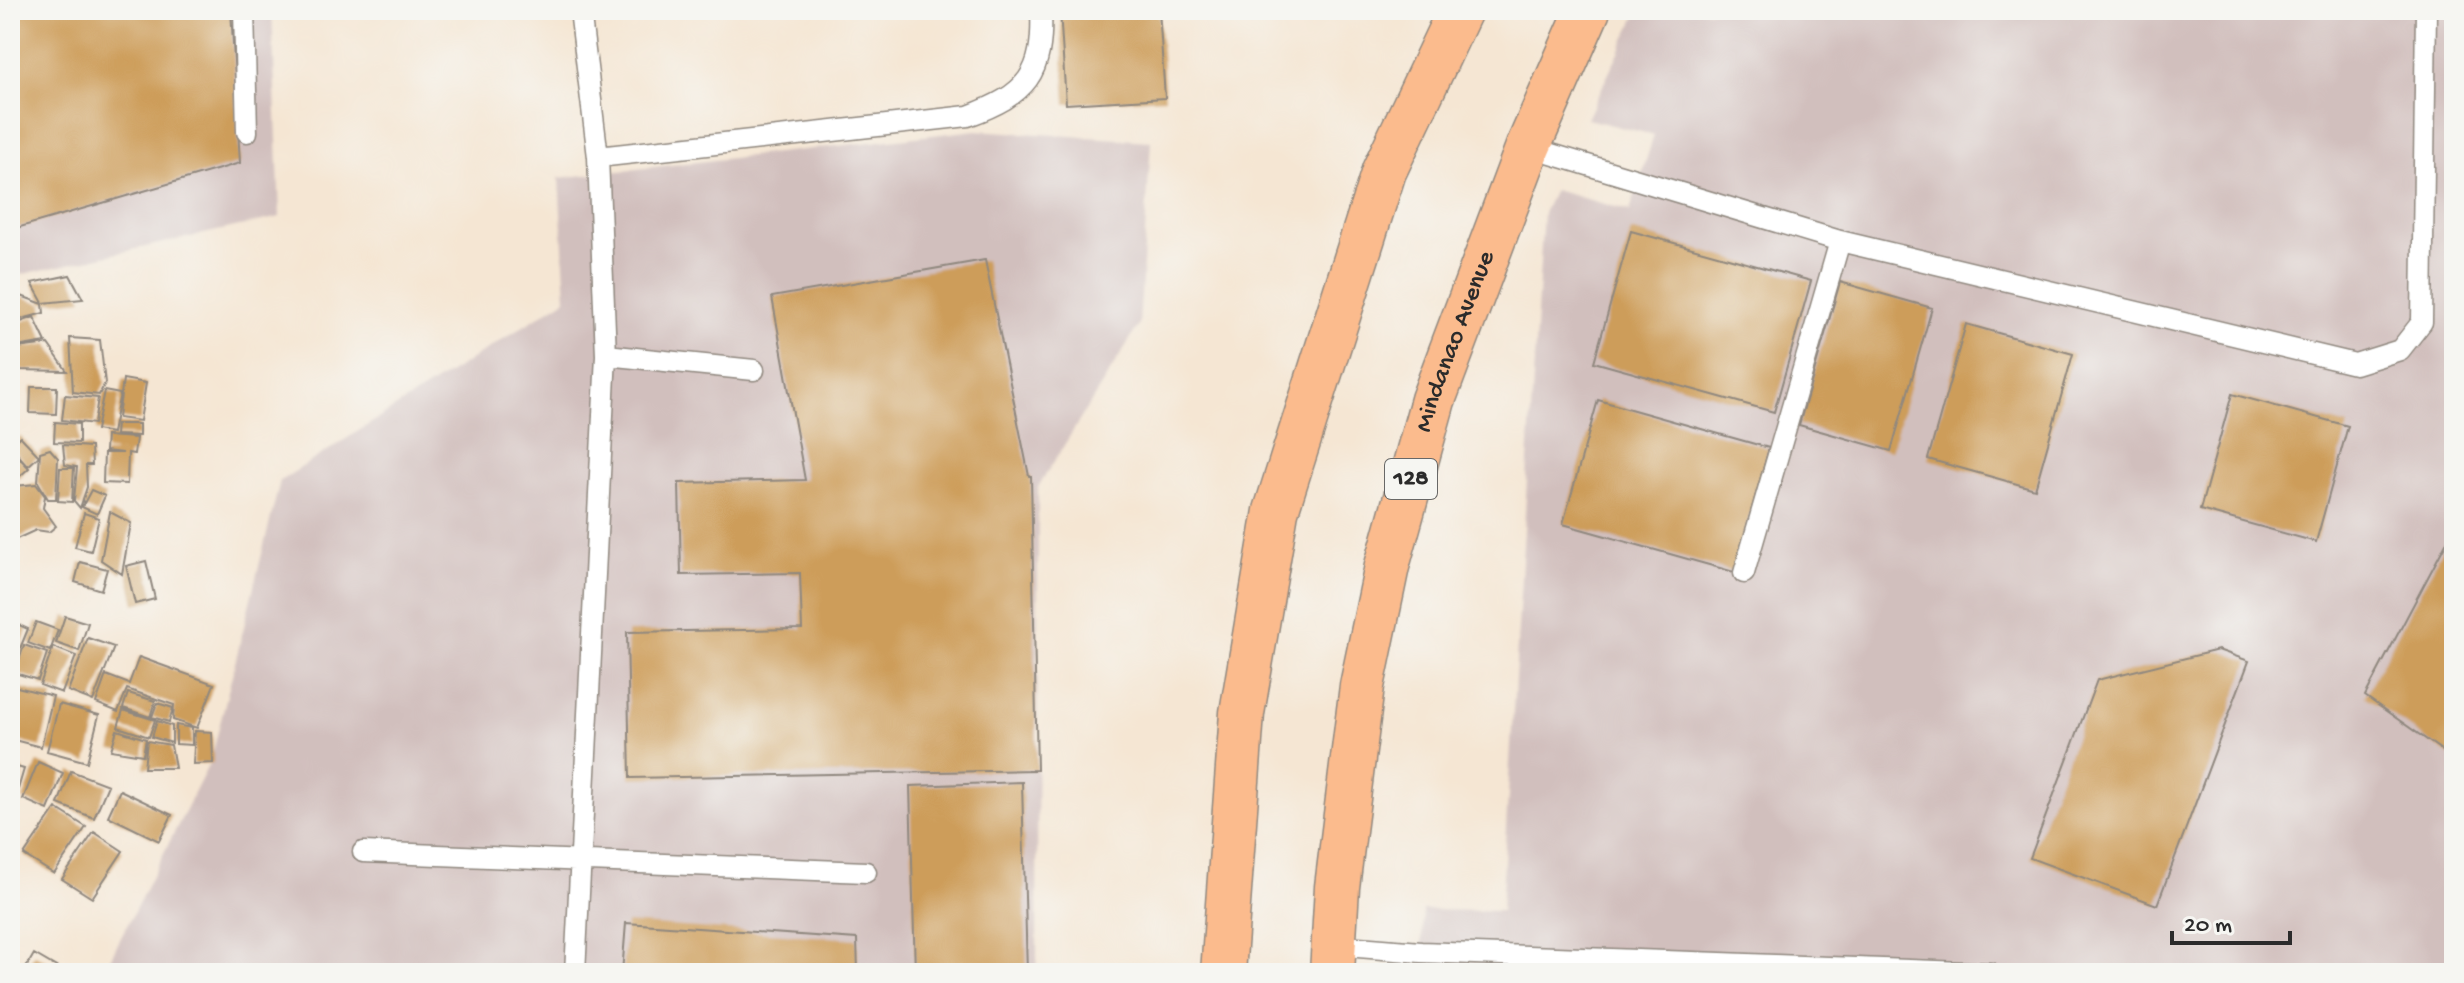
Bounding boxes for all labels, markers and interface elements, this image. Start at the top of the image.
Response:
street label: Mindanao Avenue [1409,246,1503,436]
road number: 128 [1385,459,1437,499]
scale bar [2172,895,2290,945]
text: 20 m [2184,912,2232,941]

